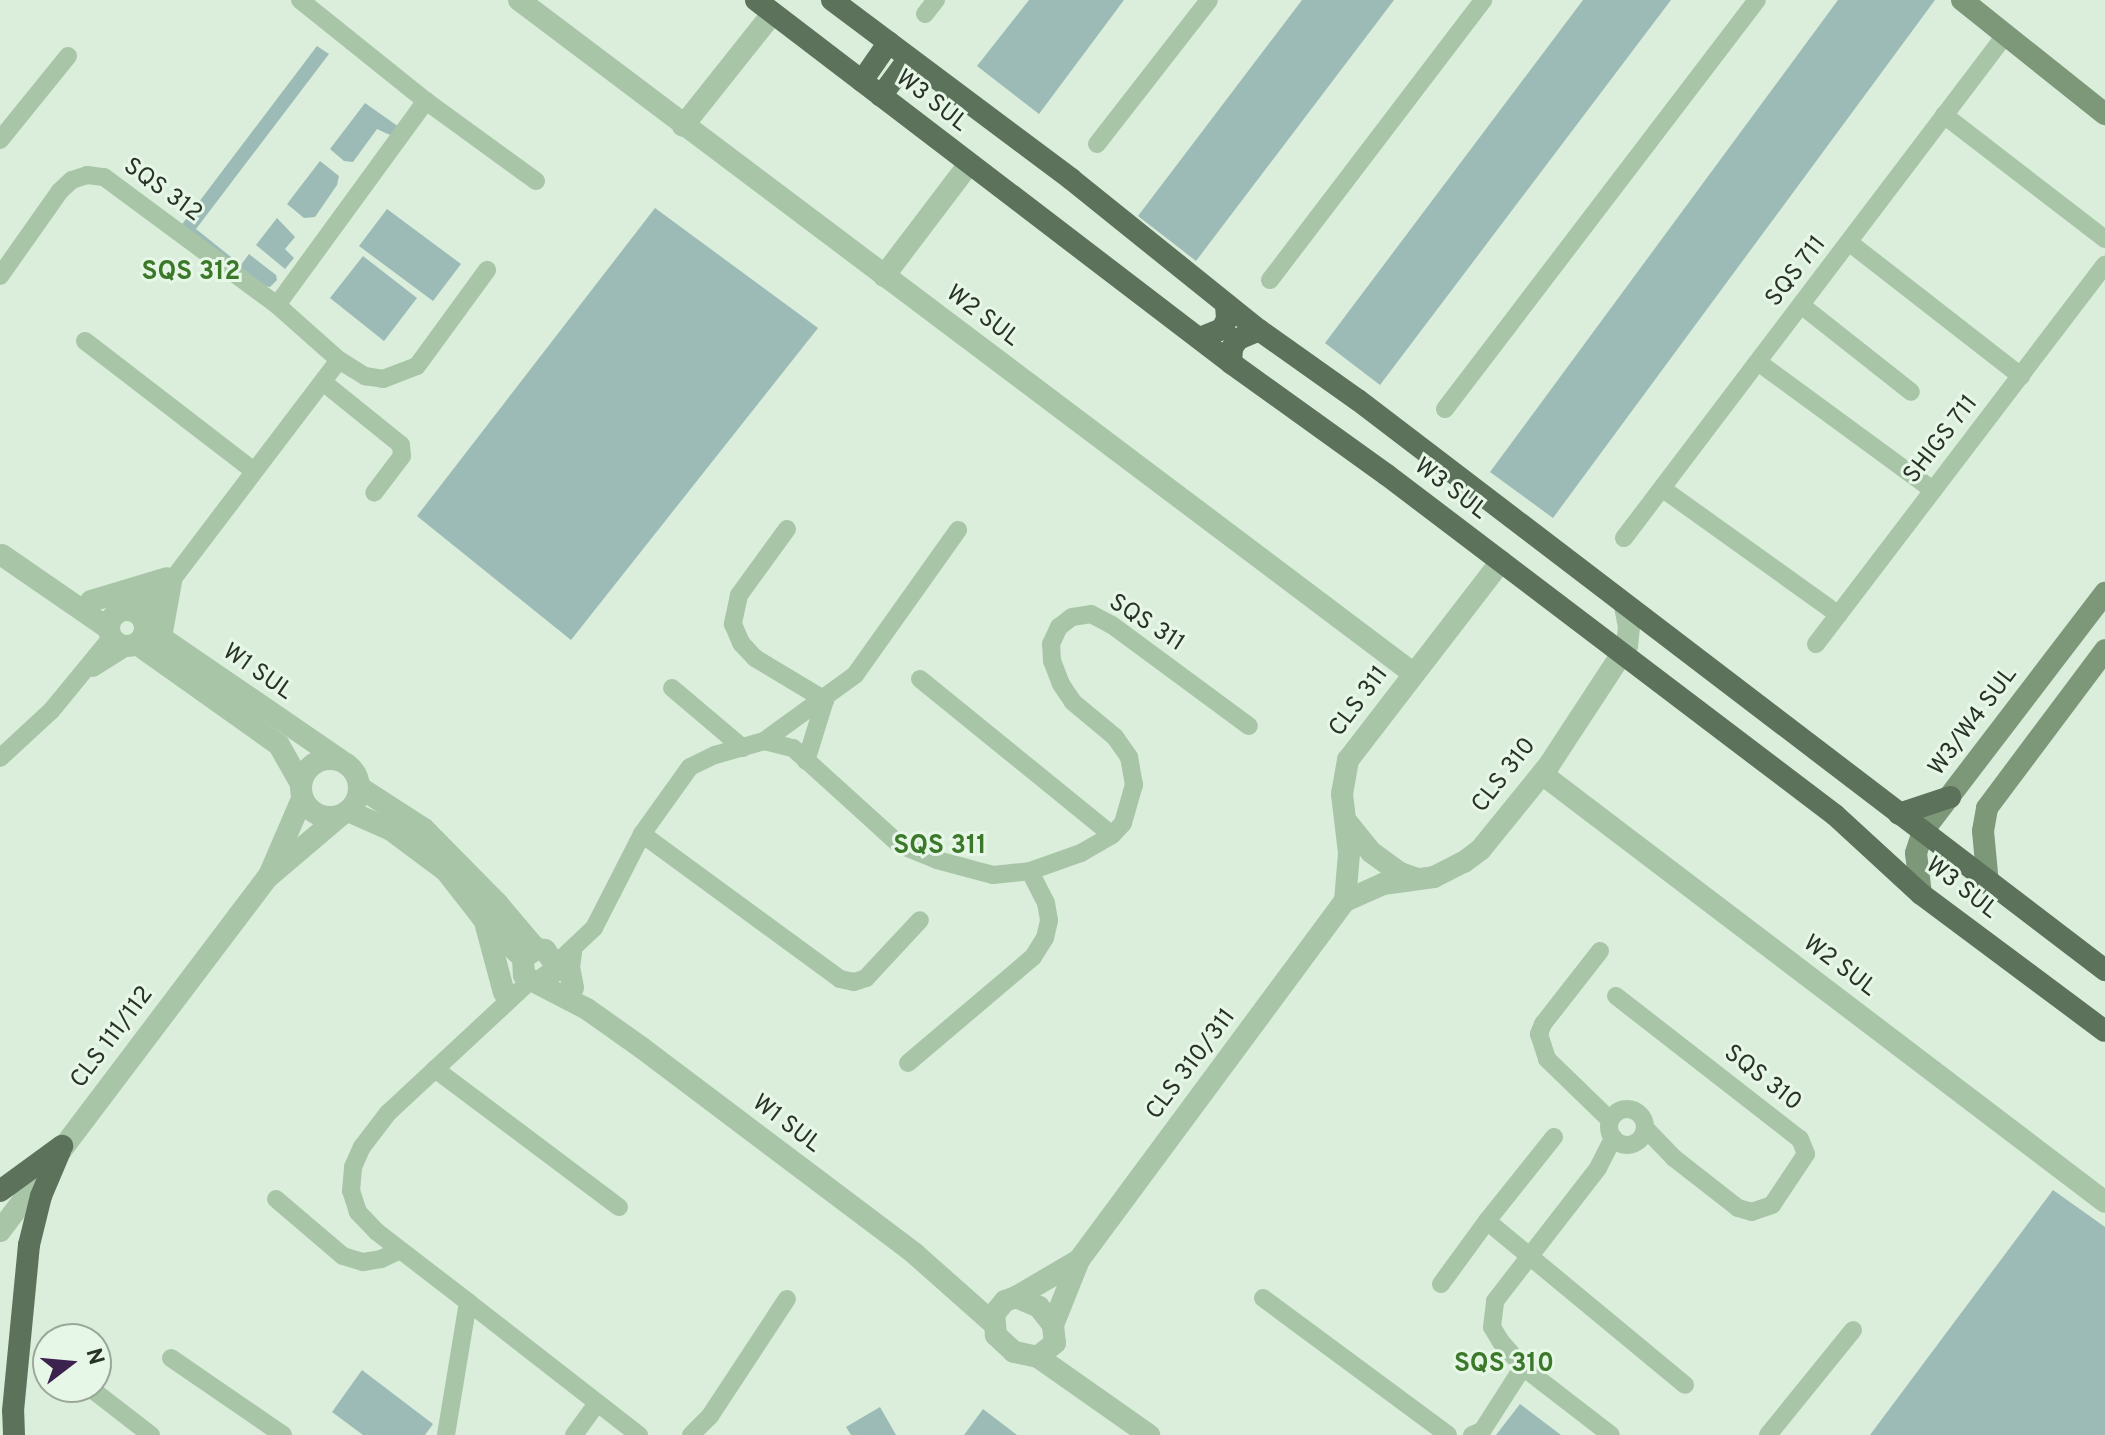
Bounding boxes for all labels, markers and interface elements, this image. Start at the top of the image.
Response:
street label: W3 SUL [889,65,973,139]
street label: SQS 312 [117,153,207,229]
street label: SQS 711 [1760,231,1834,313]
district label: SQS 312 [141,257,241,289]
street label: W2 SUL [940,280,1024,354]
street label: SHIGS 711 [1898,390,1986,490]
street label: W3 SUL [1408,453,1492,527]
street label: SQS 311 [1103,589,1189,659]
street label: W1 SUL [216,639,298,707]
street label: CLS 311 [1324,661,1396,743]
street label: W3/W4 SUL [1924,662,2024,782]
street label: CLS 310 [1467,733,1543,819]
district label: SQS 311 [893,831,987,863]
street label: W3 SUL [1919,852,2003,926]
street label: W2 SUL [1797,930,1881,1004]
street label: CLS 111/112 [65,982,161,1094]
street label: CLS 310/311 [1141,1004,1243,1126]
street label: SQS 310 [1717,1040,1807,1118]
street label: W1 SUL [746,1090,826,1160]
north arrow [32,1323,112,1403]
text: N [78,1345,109,1368]
district label: SQS 310 [1454,1349,1554,1381]

